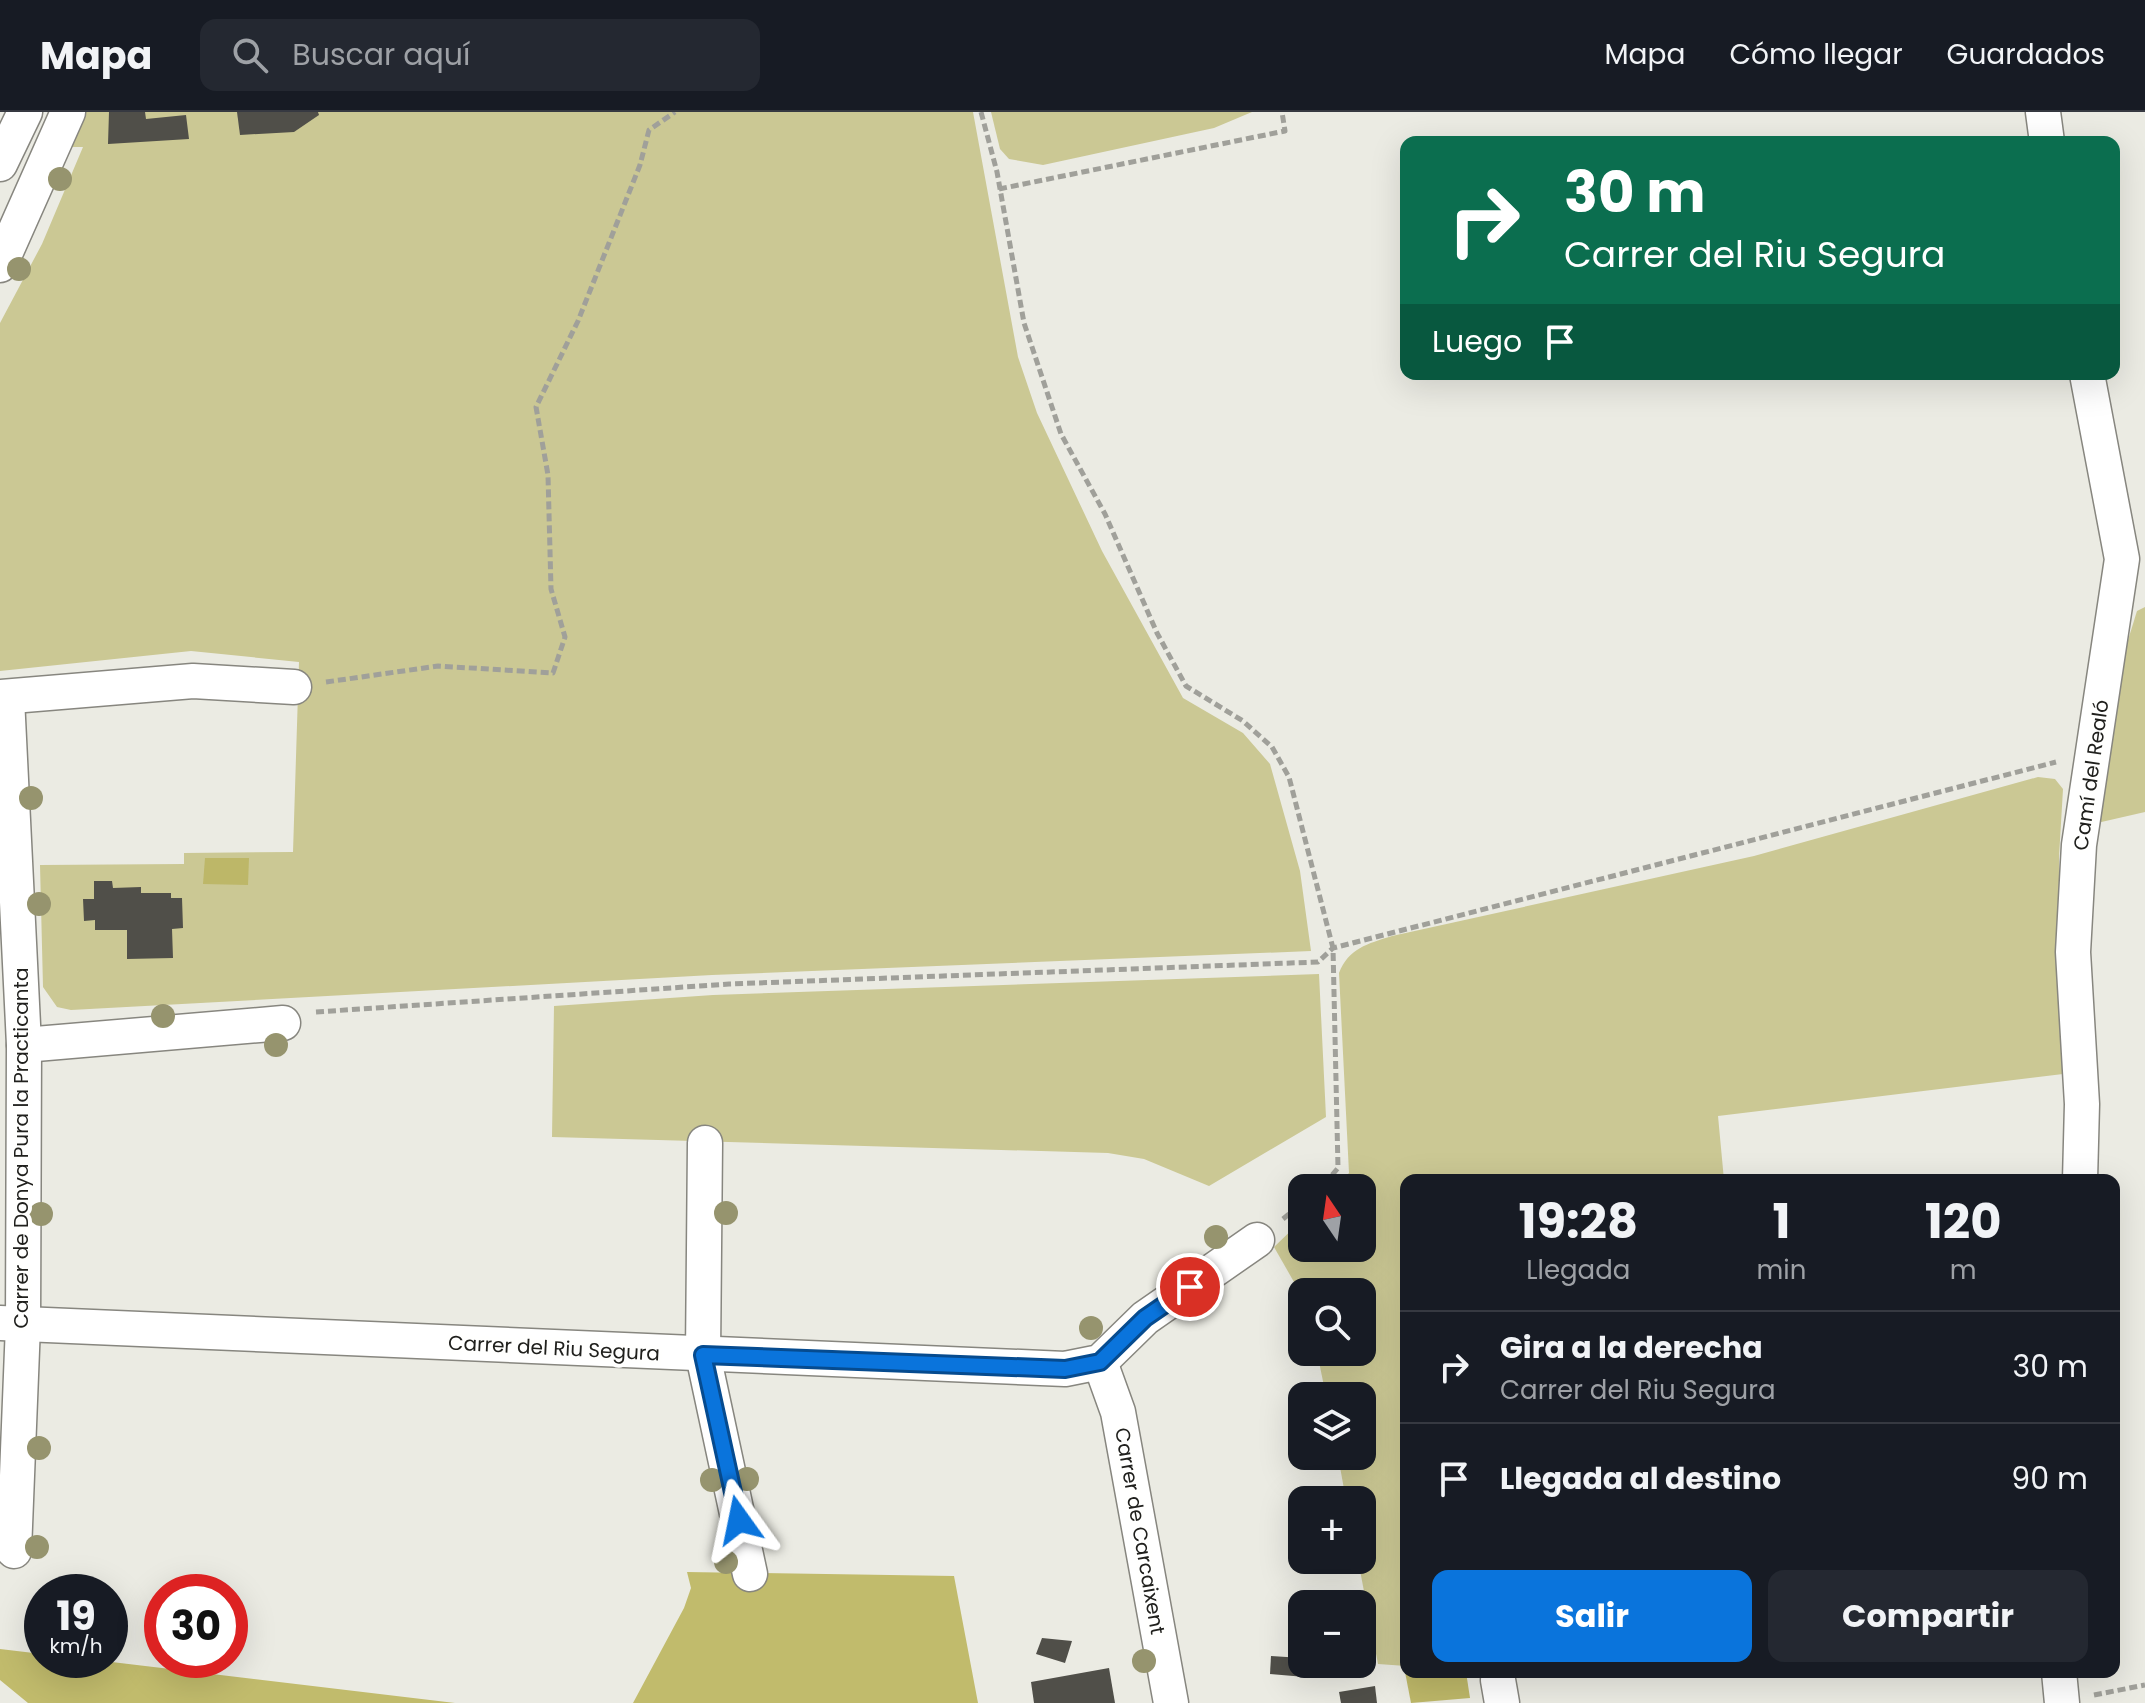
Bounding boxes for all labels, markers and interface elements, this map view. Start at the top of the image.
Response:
search box [200,19,760,91]
text: Mapa [40,29,152,82]
icon: search [228,33,272,77]
text: Buscar aquí [292,33,470,76]
text: Mapa [1604,35,1685,74]
text: Cómo llegar [1729,35,1903,74]
text: Guardados [1947,35,2105,74]
text: 30 m [1564,153,1706,232]
icon: right [1432,168,1536,272]
text: Carrer del Riu Segura [1564,229,1945,280]
text: Luego [1432,320,1522,363]
icon: arrive [1538,320,1582,364]
street label: Camí del Realó [2067,698,2115,852]
street label: Carrer de Donya Pura la Practicanta [7,968,35,1328]
north arrow [1288,1174,1376,1262]
map controls [1288,1174,1376,1678]
text: 19:28 [1518,1188,1638,1255]
text: 1 [1772,1188,1791,1255]
text: 120 [1925,1188,2002,1255]
text: Llegada [1526,1252,1630,1288]
text: min [1757,1252,1806,1288]
text: m [1950,1252,1977,1288]
pin [1156,1253,1224,1321]
icon: arrive [1168,1265,1212,1309]
button: search [1288,1278,1376,1366]
text: Gira a la derecha [1500,1326,1763,1369]
street label: Carrer del Riu Segura [447,1328,661,1368]
icon: right [1432,1345,1476,1389]
text: 30 m [2013,1345,2088,1388]
text: Carrer del Riu Segura [1500,1372,1776,1408]
button: layers [1288,1382,1376,1470]
street label: Carrer de Carcaixent [1108,1425,1172,1637]
icon: arrive [1432,1457,1476,1501]
text: Llegada al destino [1500,1457,1781,1500]
text: 90 m [2011,1457,2088,1500]
position arrow [697,1478,781,1562]
button: + [1288,1486,1376,1574]
button: Salir [1432,1570,1752,1662]
button: Compartir [1768,1570,2088,1662]
speed limit sign: 30 [144,1574,248,1678]
text: 19 [56,1588,96,1644]
button: − [1288,1590,1376,1678]
text: km/h [49,1632,103,1660]

